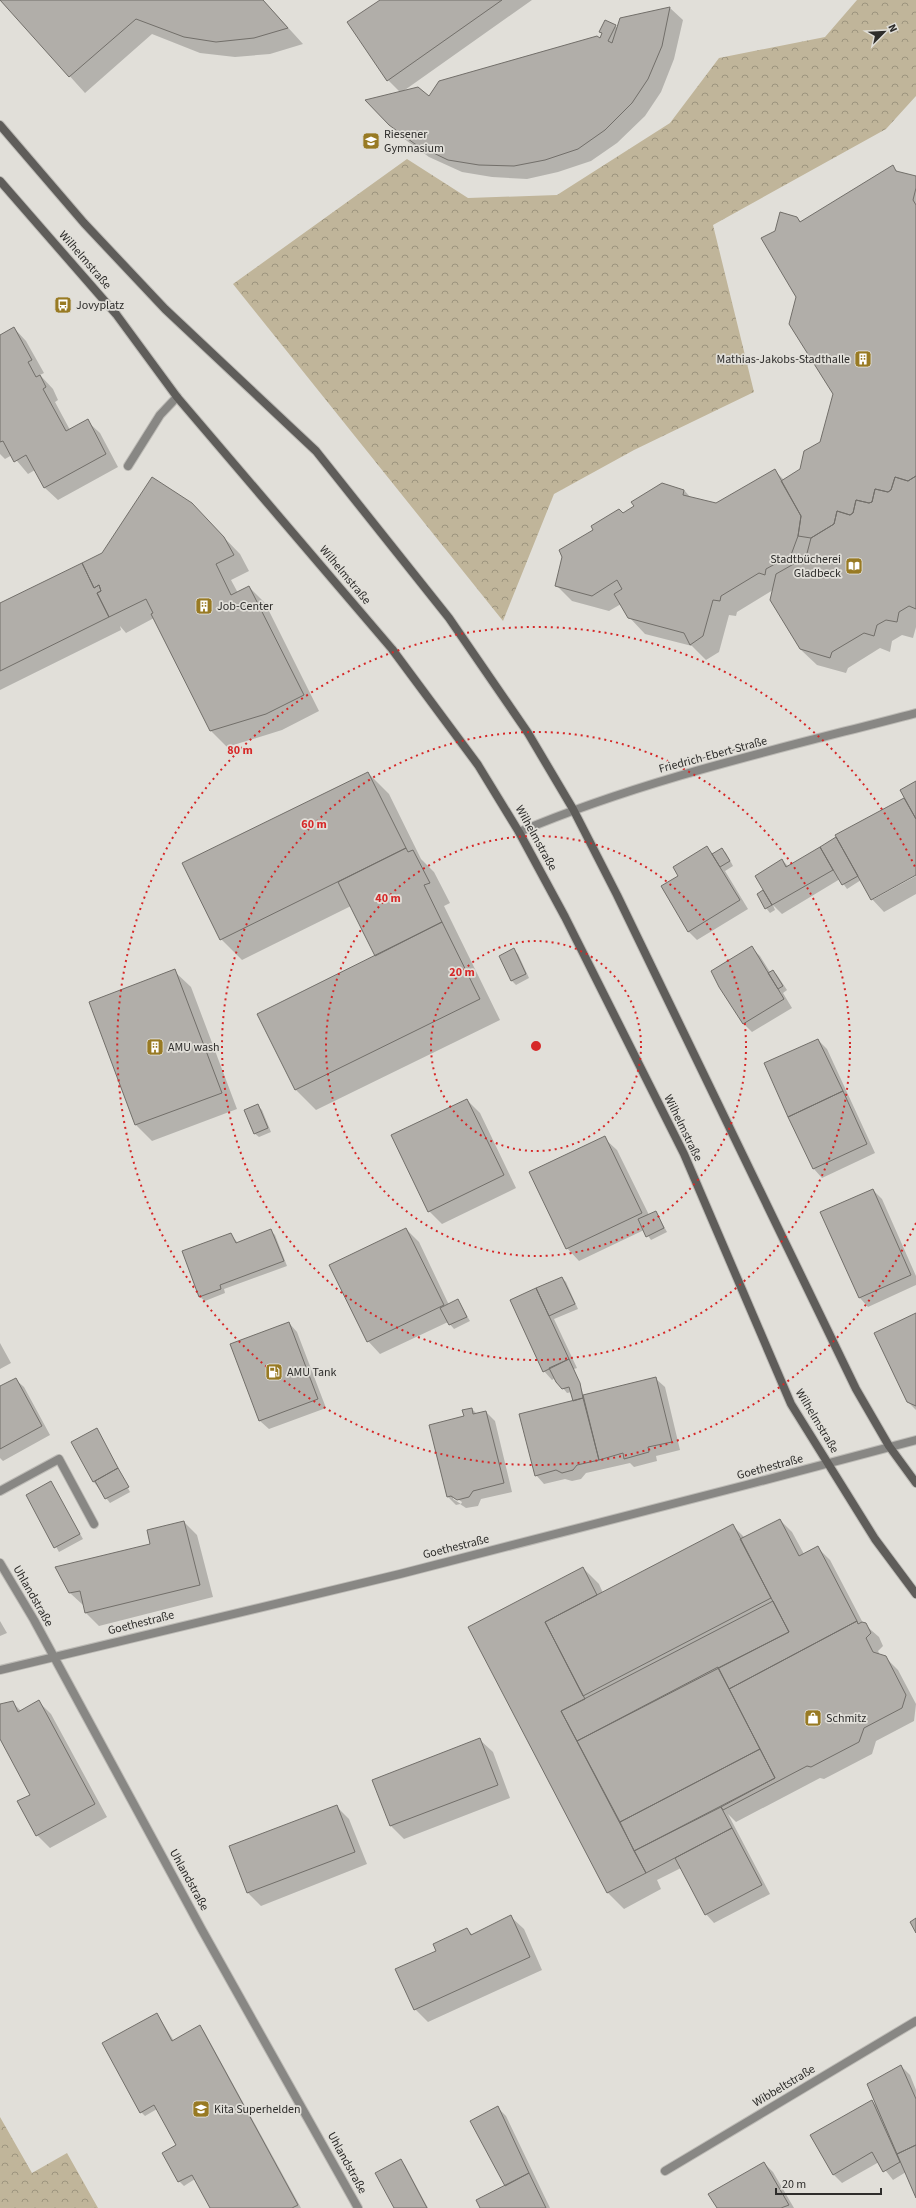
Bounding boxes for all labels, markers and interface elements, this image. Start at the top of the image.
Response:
north arrow [864,12,904,52]
text: N [884,22,901,35]
place label: Riesener Gymnasium [384,126,444,157]
school or university icon: Riesener Gymnasium [361,131,381,151]
street label: Wilhelmstraße [55,227,115,293]
bus stop icon: Jovyplatz [53,295,73,315]
place label: Jovyplatz [76,297,124,314]
building icon: Mathias-Jakobs-Stadthalle [853,349,873,369]
place label: Mathias-Jakobs-Stadthalle [717,351,850,368]
street label: Wilhelmstraße [315,542,375,608]
place label: Stadtbücherei Gladbeck [770,551,841,582]
library icon: Stadtbücherei Gladbeck [844,556,864,576]
building icon: Job-Center [194,596,214,616]
place label: Job-Center [217,598,274,615]
street label: Friedrich-Ebert-Straße [657,732,769,778]
text: 80 m [227,742,253,759]
street label: Wilhelmstraße [511,802,561,874]
text: 60 m [301,816,327,833]
text: 40 m [375,890,401,907]
text: 20 m [449,964,475,981]
building icon: AMU wash [145,1037,165,1057]
place label: AMU wash [168,1039,220,1056]
centre of rings [529,1039,543,1053]
street label: Wilhelmstraße [659,1092,707,1164]
fuel station icon: AMU Tank [264,1362,284,1382]
place label: AMU Tank [287,1364,337,1381]
street label: Wilhelmstraße [791,1386,843,1457]
street label: Goethestraße [735,1450,805,1484]
street label: Goethestraße [421,1531,491,1563]
street label: Uhlandstraße [9,1562,57,1630]
street label: Goethestraße [106,1607,176,1639]
shop icon: Schmitz [803,1708,823,1728]
place label: Schmitz [826,1710,866,1727]
street label: Uhlandstraße [165,1846,213,1914]
street label: Wibbeltstraße [750,2061,819,2111]
school or university icon: Kita Superhelden [191,2099,211,2119]
place label: Kita Superhelden [214,2101,301,2118]
street label: Uhlandstraße [323,2129,371,2197]
scale bar [776,2170,881,2196]
text: 20 m [782,2176,806,2193]

